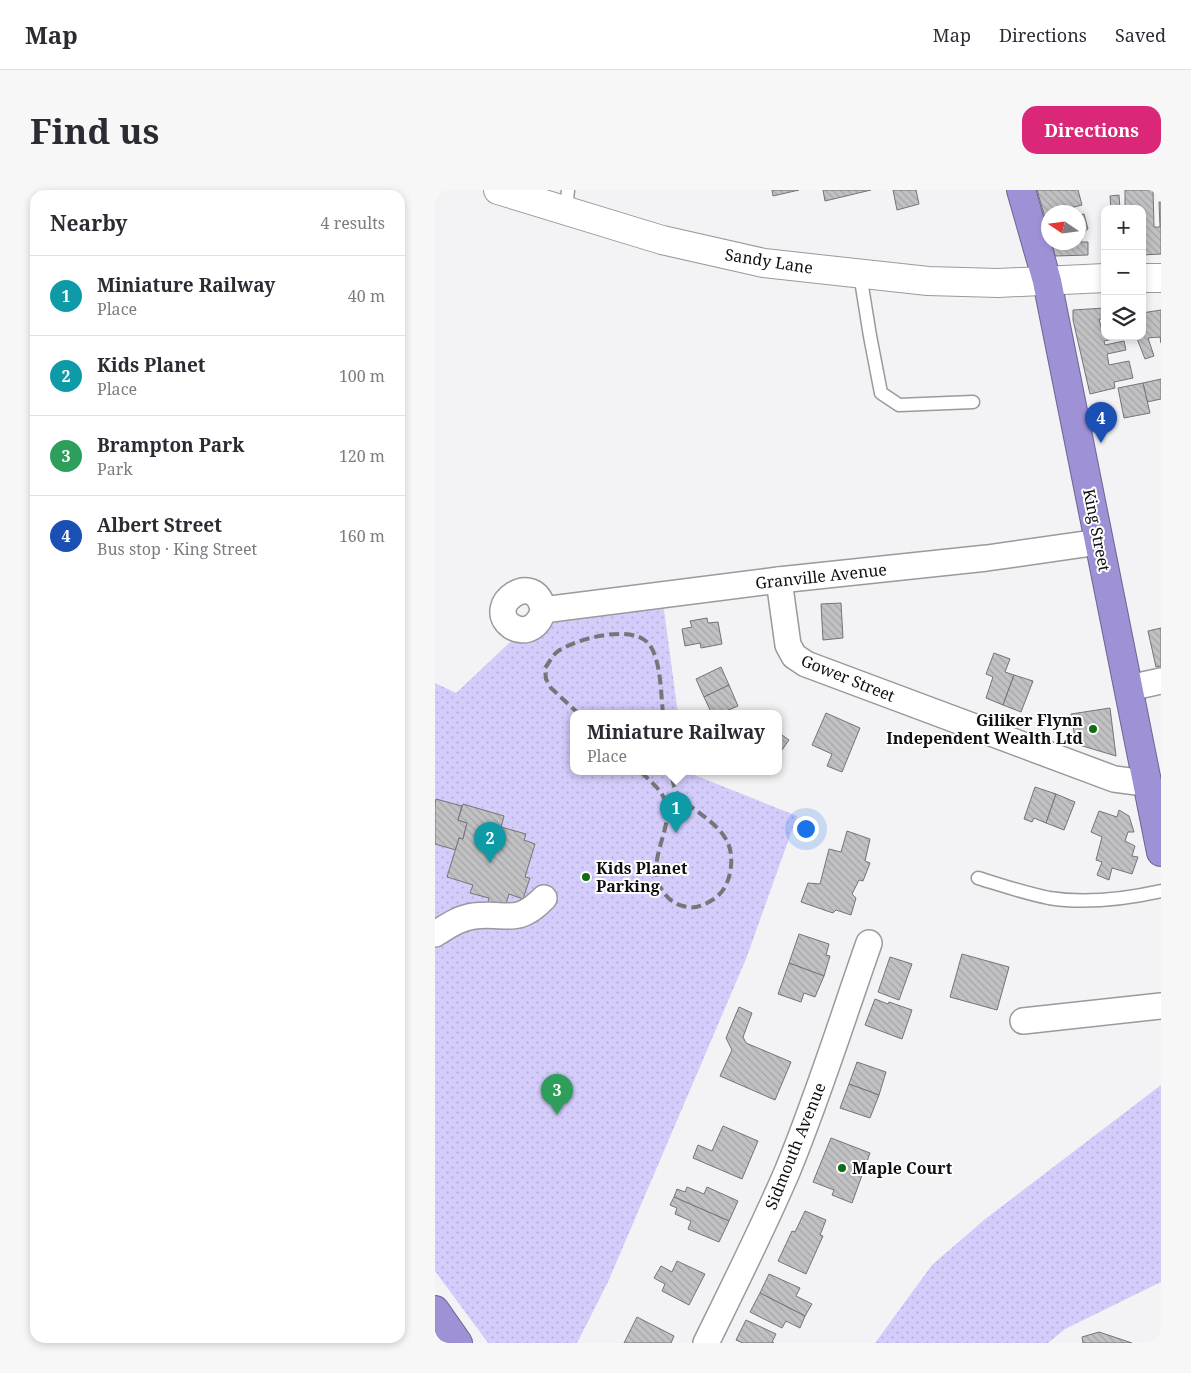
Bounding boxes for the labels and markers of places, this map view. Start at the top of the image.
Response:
pin: 4 [1085,402,1117,443]
place label: Giliker Flynn Independent Wealth Ltd [886,709,1084,749]
marker: Giliker Flynn Independent Wealth Ltd [1087,723,1099,735]
pin: 1 [660,792,692,833]
pin: 2 [474,822,506,863]
place label: Kids Planet Parking [596,857,688,897]
marker: Kids Planet Parking [580,871,592,883]
pin: 3 [541,1074,573,1115]
place label: Maple Court [852,1157,953,1179]
marker: Maple Court [836,1162,848,1174]

